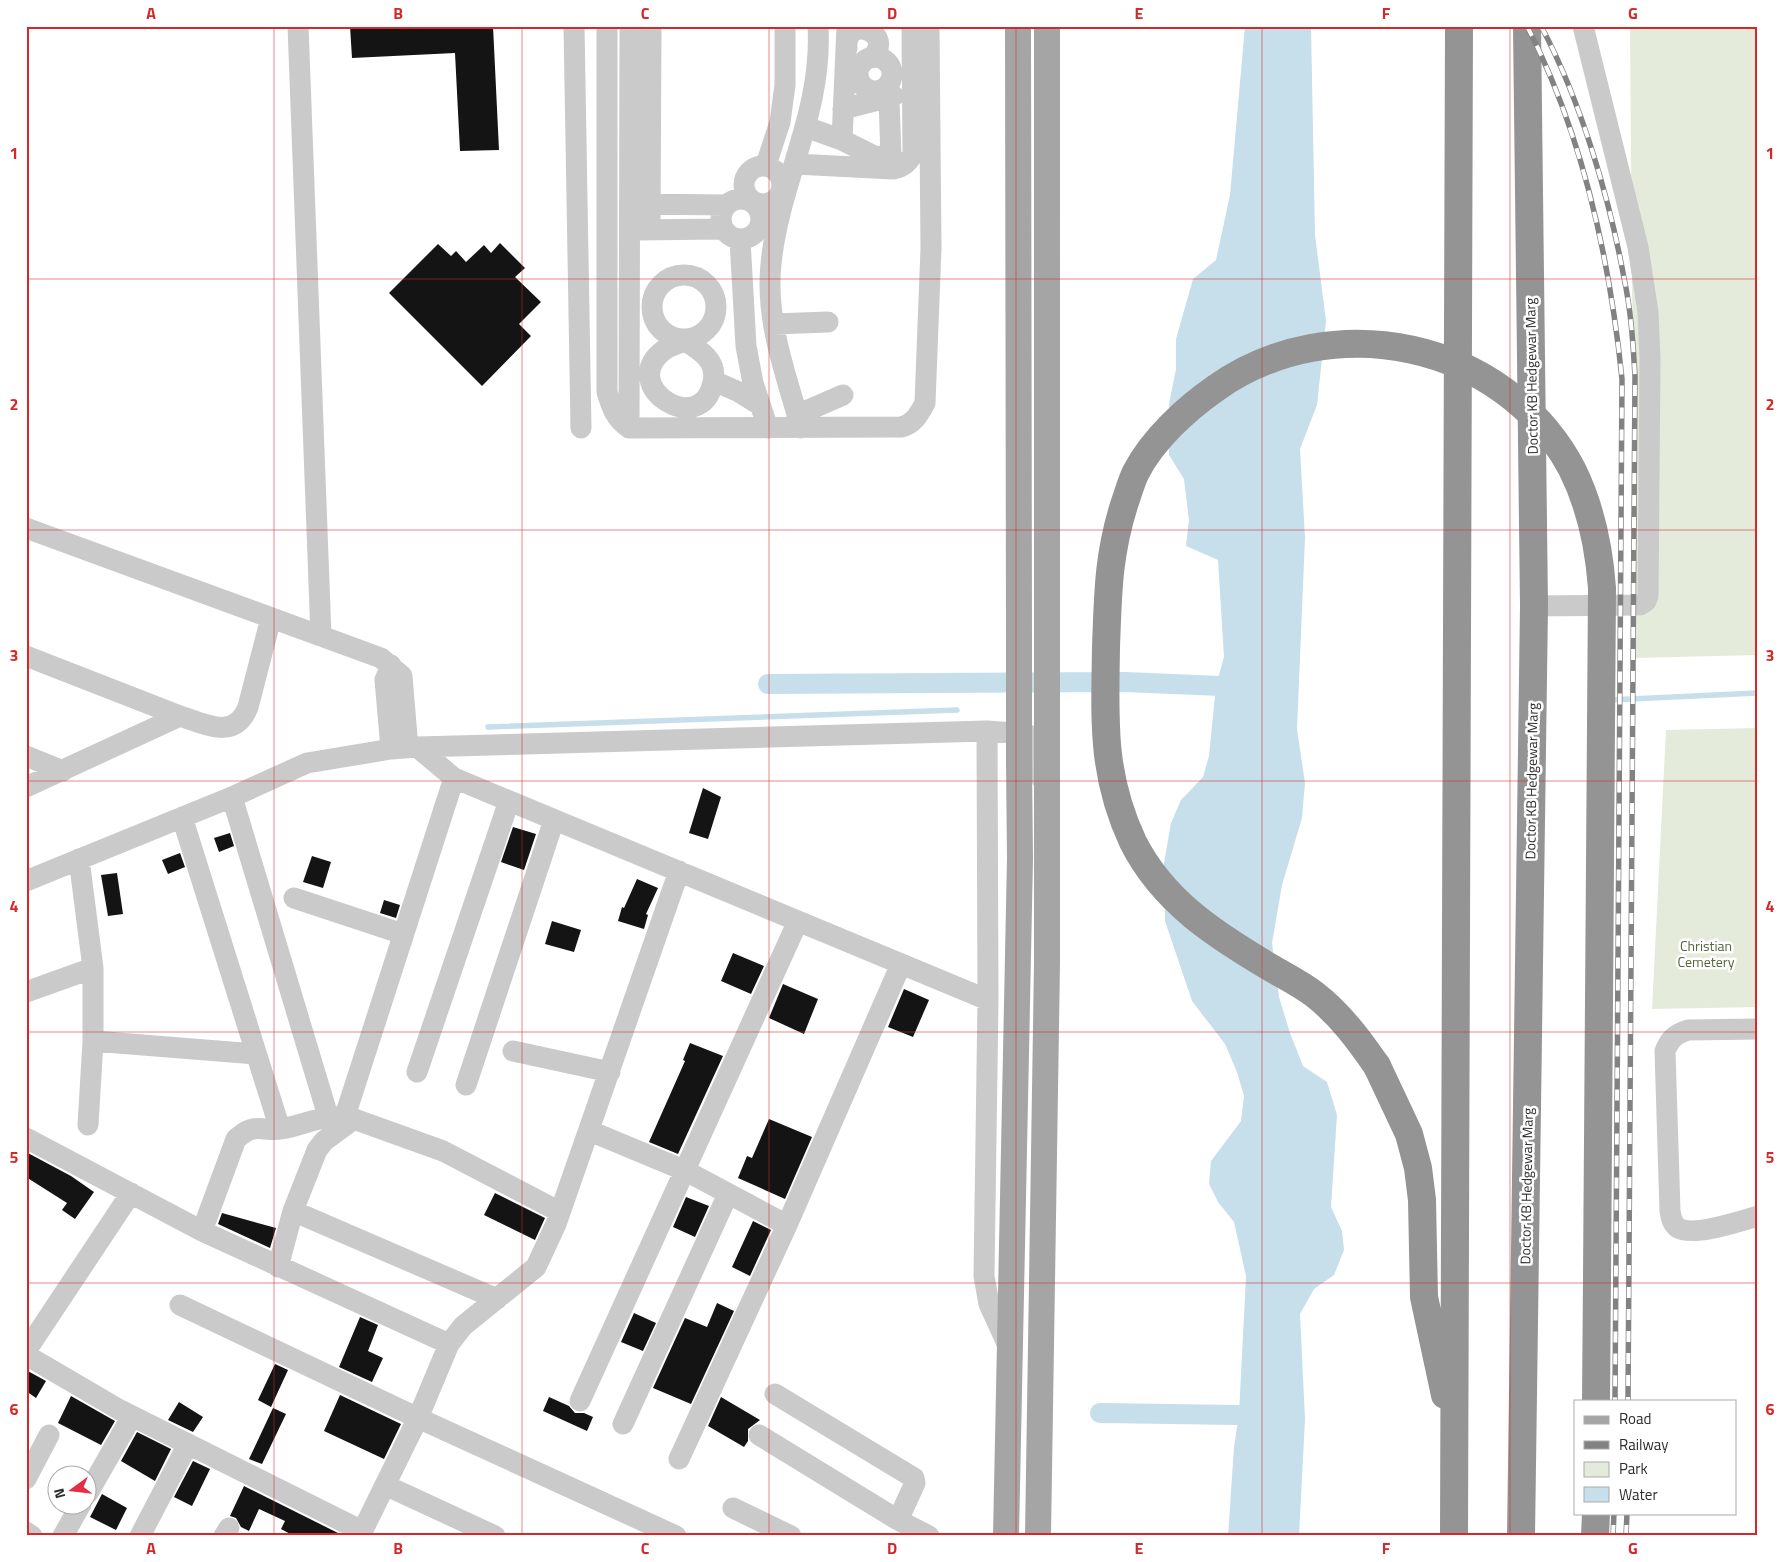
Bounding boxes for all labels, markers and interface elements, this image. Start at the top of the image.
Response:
text: A [146,1,156,25]
text: B [393,1,403,25]
text: C [641,1,650,25]
text: D [887,1,897,25]
text: E [1135,1,1144,25]
text: F [1382,1,1391,25]
text: G [1628,1,1638,25]
text: 1 [10,141,18,165]
text: 1 [1766,141,1774,165]
street label: Doctor KB Hedgewar Marg [1519,297,1543,455]
text: 2 [10,392,18,416]
text: 2 [1766,392,1774,416]
text: 3 [10,643,18,667]
text: 3 [1766,643,1774,667]
street label: Doctor KB Hedgewar Marg [1519,702,1543,860]
text: 4 [10,894,19,918]
text: 4 [1766,894,1775,918]
park label: Christian Cemetery [1678,935,1735,972]
street label: Doctor KB Hedgewar Marg [1514,1107,1538,1265]
text: 5 [10,1145,19,1169]
text: 5 [1766,1145,1775,1169]
text: 6 [10,1397,19,1421]
text: 6 [1766,1397,1775,1421]
legend [1574,1400,1736,1514]
text: Road [1619,1407,1651,1430]
text: Railway [1619,1433,1669,1456]
text: Park [1619,1457,1648,1480]
north arrow [48,1464,98,1514]
text: Water [1619,1483,1658,1506]
text: N [48,1486,70,1501]
text: A [146,1536,156,1560]
text: B [393,1536,403,1560]
text: C [641,1536,650,1560]
text: D [887,1536,897,1560]
text: E [1135,1536,1144,1560]
text: F [1382,1536,1391,1560]
text: G [1628,1536,1638,1560]

